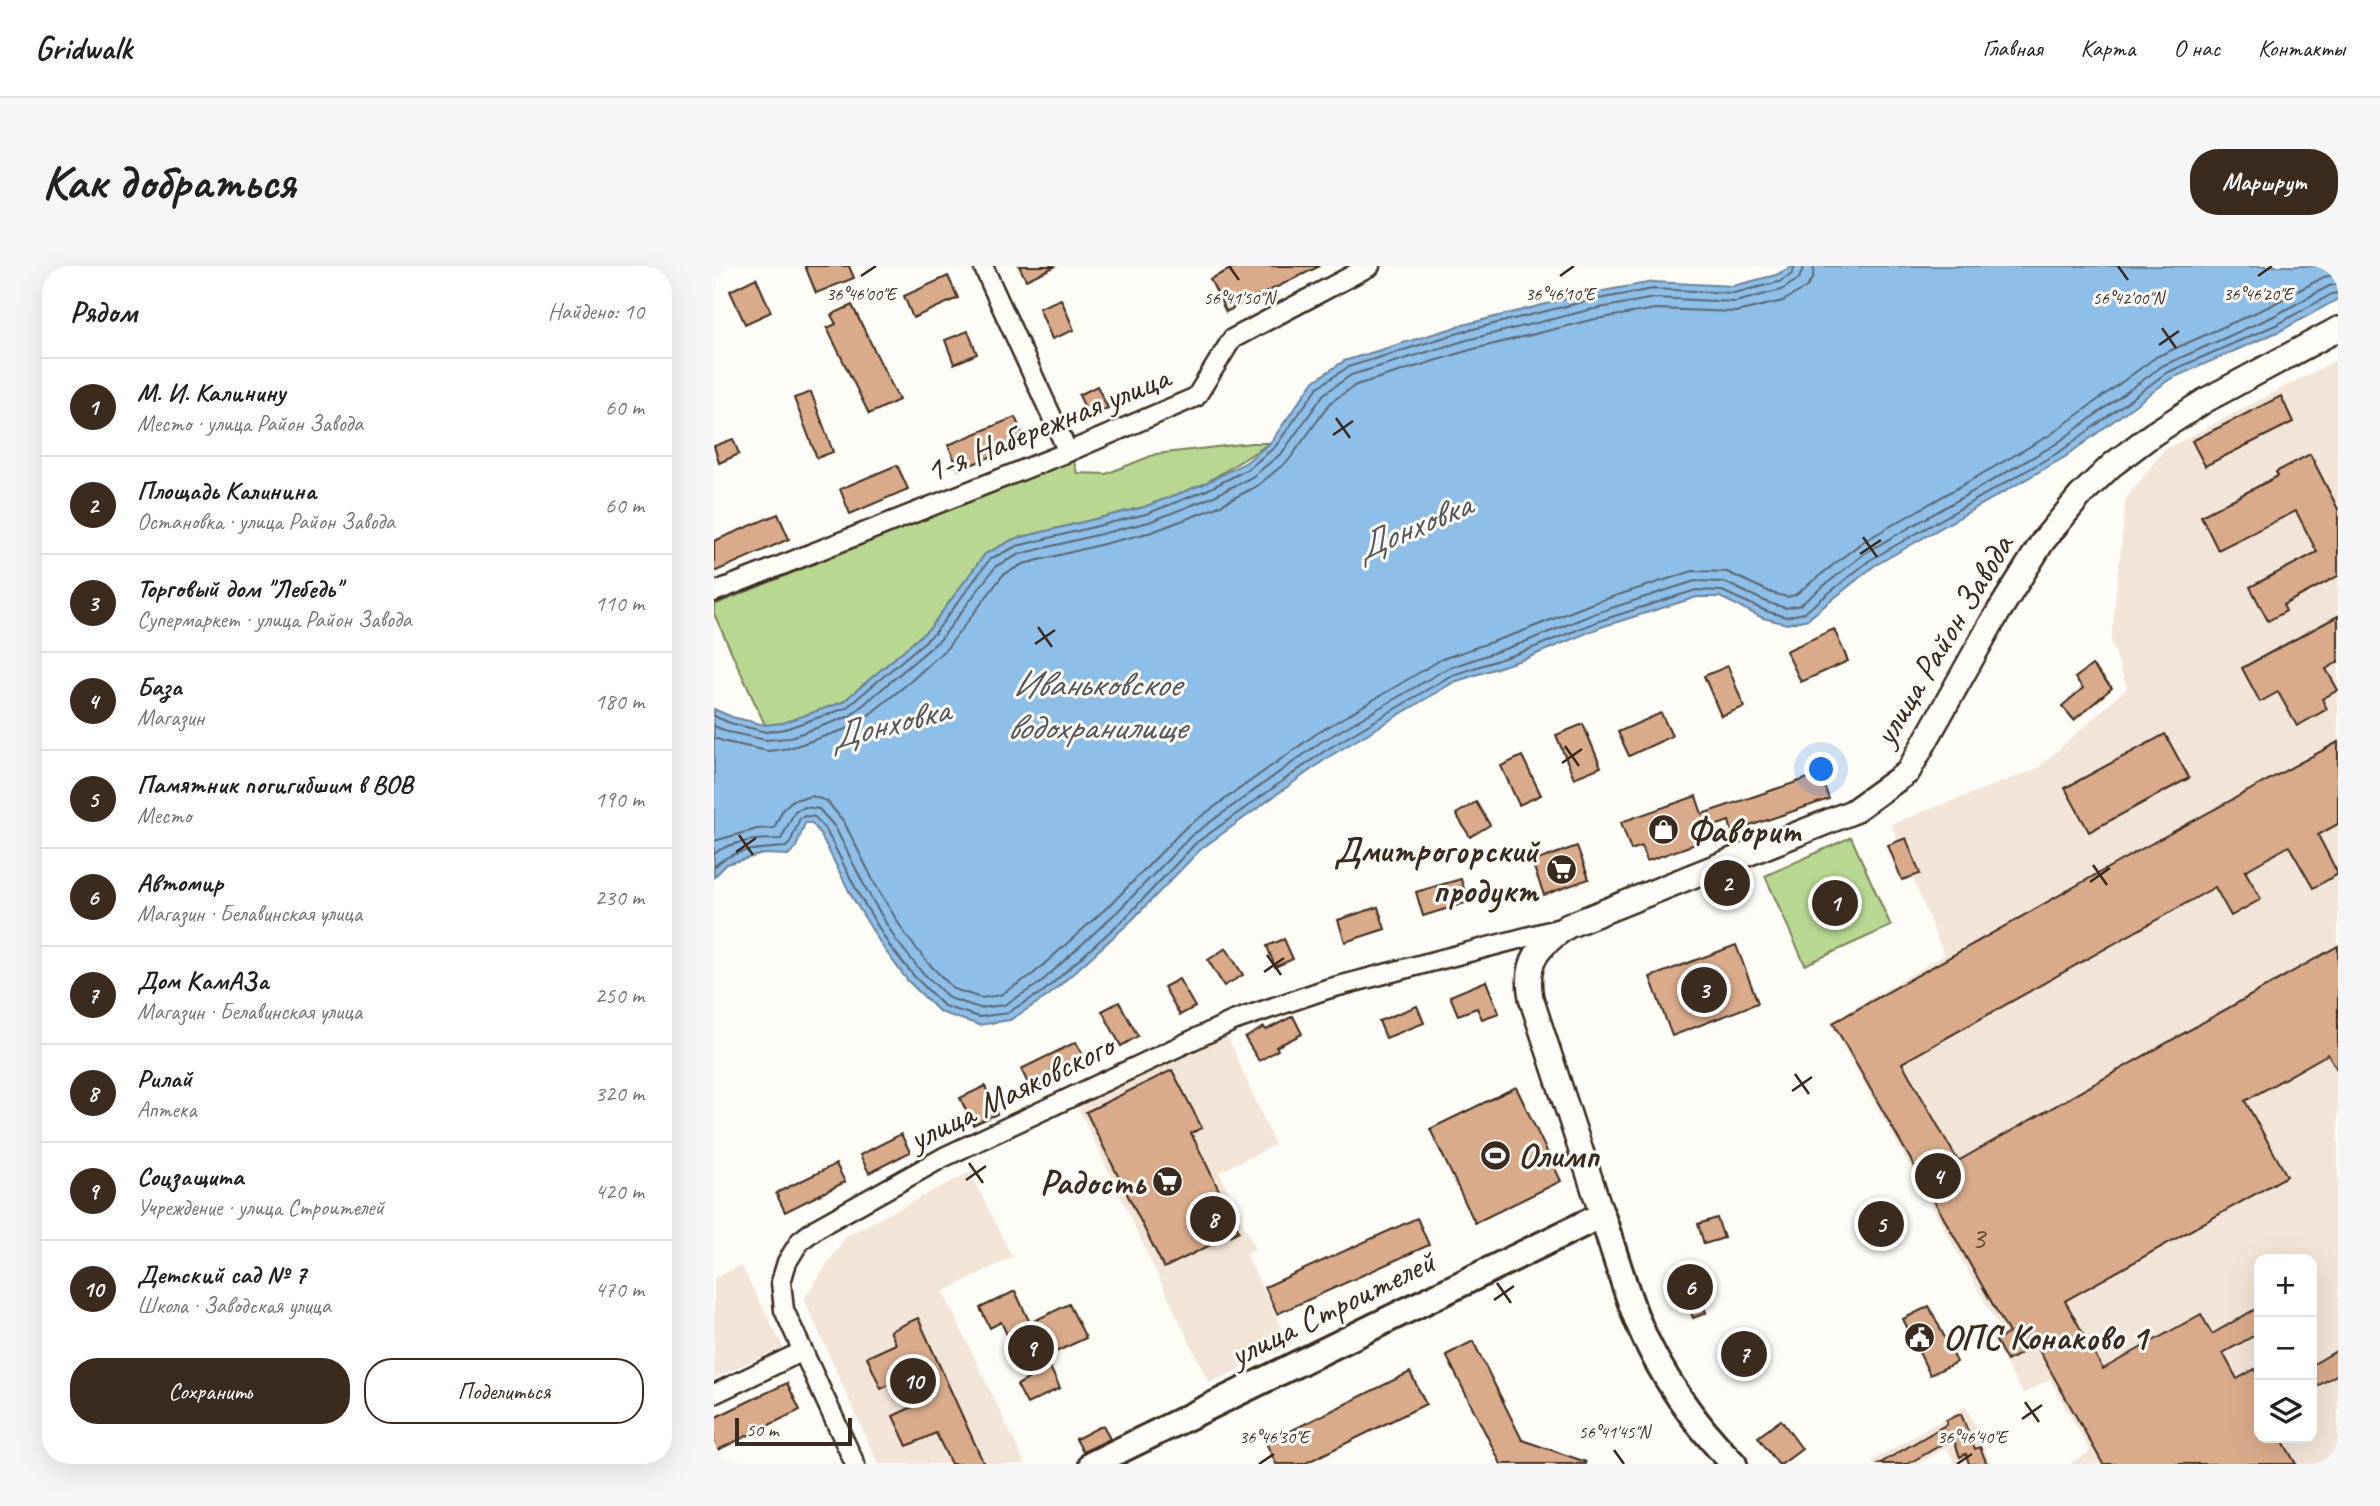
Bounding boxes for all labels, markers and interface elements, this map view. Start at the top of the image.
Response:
text: Gridwalk [35,27,132,69]
text: Главная [1982,33,2043,63]
text: Карта [2081,33,2135,63]
text: О нас [2173,33,2220,63]
text: Контакты [2258,33,2345,63]
button: Маршрут [2190,149,2338,215]
text: Как добраться [42,151,295,213]
text: 36°46'00"E [826,283,898,305]
text: 36°46'10"E [1525,283,1597,305]
text: 36°46'20"E [2223,283,2295,305]
text: 56°41'50"N [1204,287,1278,309]
text: 56°42'00"N [2093,287,2167,309]
text: Рядом [70,293,137,331]
text: Найдено: 10 [548,297,644,326]
street label: 1-я Набережная улица [918,354,1178,493]
text: М. И. Калинину [137,376,285,409]
text: 1 [88,393,98,422]
text: 60 m [605,393,644,422]
text: Место · улица Район Завода [137,409,363,438]
text: Площадь Калинина [137,474,316,507]
water label: Донховка [1347,479,1481,572]
text: 2 [88,491,98,520]
text: 60 m [605,491,644,520]
text: Остановка · улица Район Завода [137,507,395,536]
street label: улица Район Завода [1861,524,2025,755]
text: Торговый дом "Лебедь" [137,572,341,605]
text: 3 [88,589,98,618]
text: 110 m [595,589,644,618]
text: Супермаркет · улица Район Завода [137,605,411,634]
water label: Иваньковское водохранилище [1007,660,1190,750]
text: База [137,670,182,703]
water label: Донховка [824,685,957,761]
text: 4 [88,687,98,716]
text: 180 m [595,687,644,716]
text: Магазин [137,703,204,732]
your location [1804,752,1838,786]
text: Памятник погигибшим в ВОВ [137,768,413,801]
text: 5 [88,785,98,814]
text: 190 m [595,785,644,814]
text: Место [137,801,191,830]
place label: Фаворит [1687,808,1802,853]
shop icon: Фаворит [1647,813,1681,847]
place label: Дмитрогорский продукт [1334,828,1540,913]
supermarket icon: Дмитрогорский продукт [1544,853,1578,887]
pin: 2 [1704,857,1750,909]
text: Автомир [137,866,223,899]
pin: 1 [1812,877,1858,929]
text: 6 [88,883,98,912]
text: 230 m [595,883,644,912]
text: Магазин · Белавинская улица [137,899,362,928]
text: Дом КамАЗа [137,964,268,997]
pin: 3 [1681,964,1727,1016]
text: 7 [88,981,98,1010]
text: 250 m [595,981,644,1010]
text: Магазин · Белавинская улица [137,997,362,1026]
street label: улица Маяковского [899,1021,1124,1162]
text: Рилай [137,1062,192,1095]
text: 8 [88,1079,98,1108]
text: 320 m [595,1079,644,1108]
text: Аптека [137,1095,196,1124]
place label: Олимп [1518,1133,1600,1178]
sports icon: Олимп [1478,1138,1512,1172]
pin: 4 [1915,1150,1961,1202]
text: Соцзащита [137,1160,243,1193]
place label: Радость [1040,1160,1147,1205]
supermarket icon: Радость [1151,1165,1185,1199]
text: 9 [88,1177,98,1206]
text: 420 m [595,1177,644,1206]
text: Учреждение · улица Строителей [137,1193,384,1222]
pin: 8 [1190,1193,1236,1245]
pin: 5 [1858,1198,1904,1250]
house number: 3 [1971,1217,1988,1258]
street label: улица Строителей [1220,1238,1444,1378]
map controls [2254,1254,2317,1443]
button: + [2254,1254,2317,1317]
text: Детский сад № 7 [137,1258,306,1291]
pin: 6 [1667,1261,1713,1313]
text: 10 [83,1275,103,1304]
text: 470 m [595,1275,644,1304]
text: Школа · Заводская улица [137,1291,331,1320]
place label: ОПС Конаково 1 [1943,1315,2150,1360]
button: − [2254,1317,2317,1380]
public building icon: ОПС Конаково 1 [1903,1320,1937,1354]
pin: 9 [1008,1322,1054,1374]
pin: 7 [1721,1328,1767,1380]
pin: 10 [890,1355,936,1407]
button: Сохранить [70,1358,350,1424]
button: Поделиться [364,1358,644,1424]
button: layers [2254,1380,2317,1443]
scale bar [735,1415,852,1447]
text: 50 m [746,1418,778,1442]
text: 56°41'45"N [1579,1421,1653,1443]
text: 36°46'30"E [1239,1426,1311,1448]
text: 36°46'40"E [1937,1426,2009,1448]

